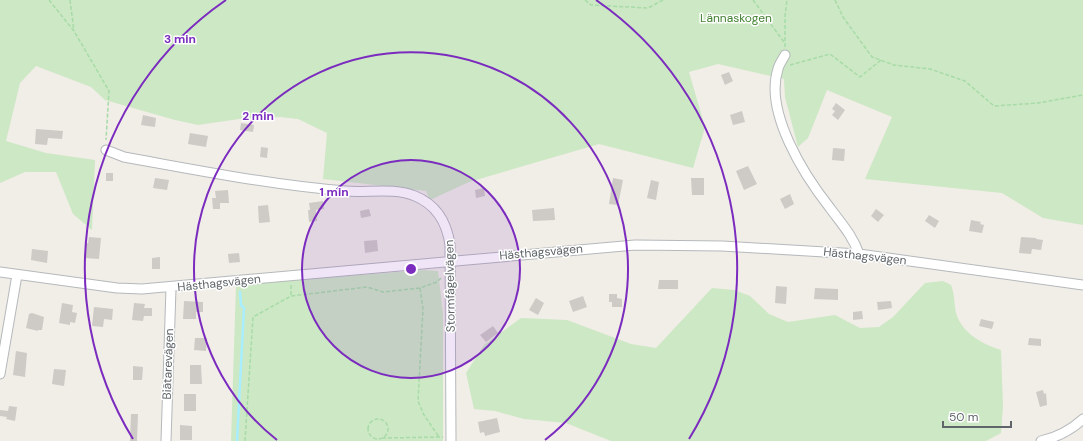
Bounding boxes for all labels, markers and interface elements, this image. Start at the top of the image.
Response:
park label: Lännaskogen [700,10,772,26]
text: 3 min [164,31,196,47]
text: 2 min [242,108,274,124]
text: 1 min [319,184,349,200]
street label: Stormfågelvägen [441,239,459,333]
street label: Hästhagsvägen [499,240,583,264]
street label: Hästhagsvägen [823,244,908,268]
centre of rings [404,262,418,276]
street label: Hästhagsvägen [177,271,262,295]
street label: Biätarevägen [159,328,177,400]
scale bar [943,403,1011,429]
text: 50 m [949,409,978,425]

